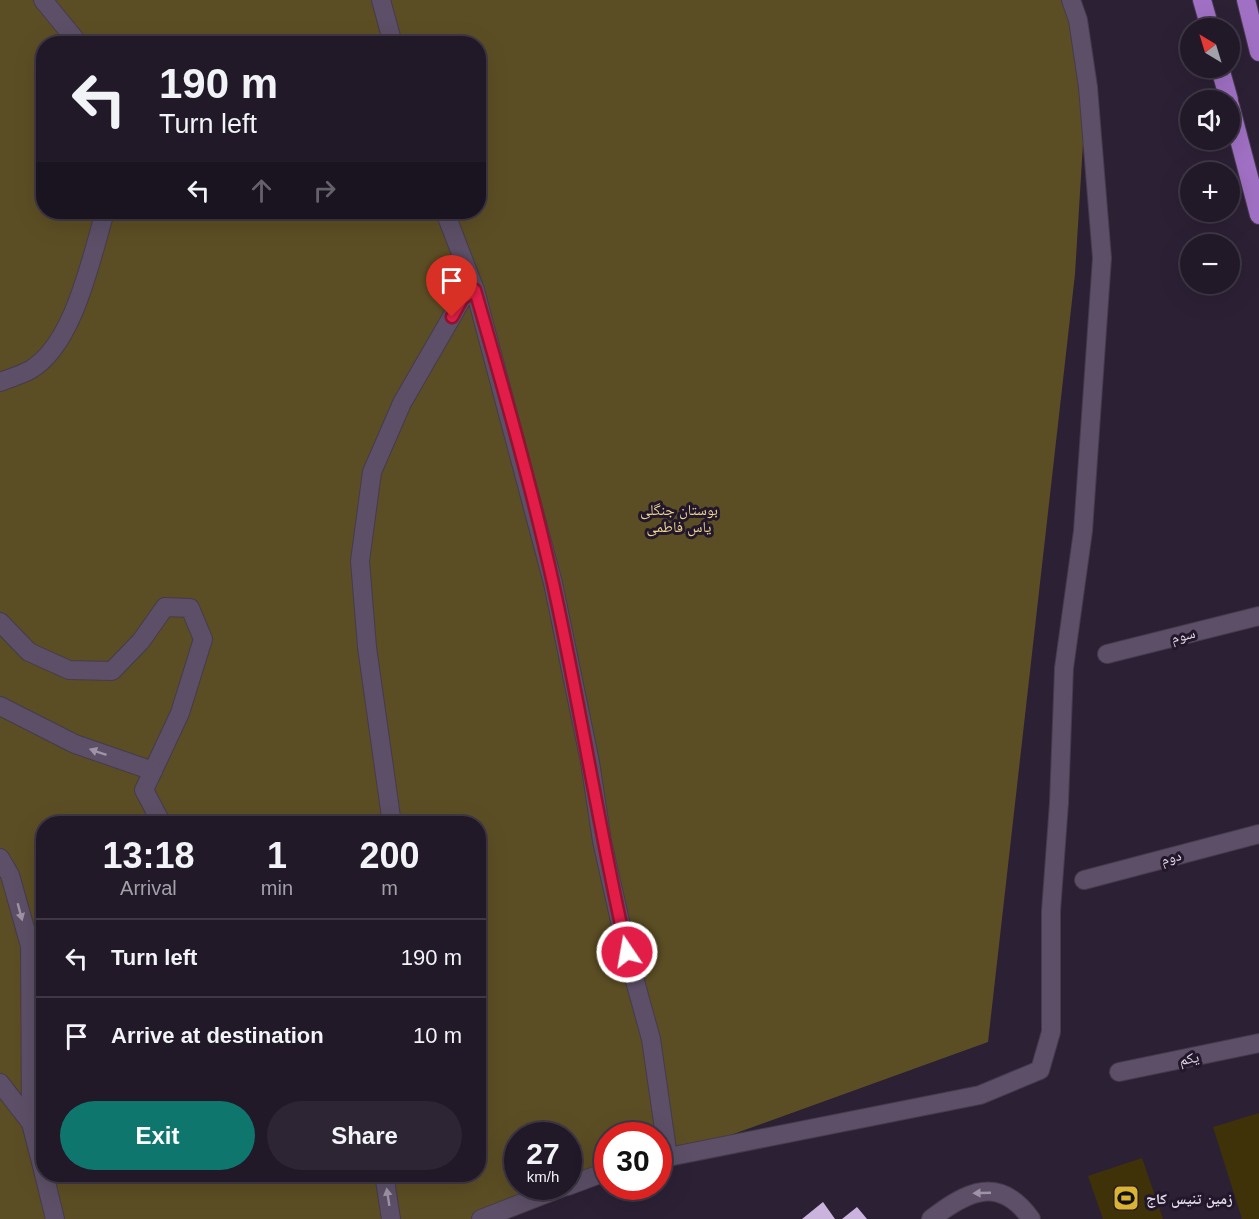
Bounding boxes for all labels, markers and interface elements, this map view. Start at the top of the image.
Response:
north arrow [1180,18,1240,78]
map controls [1180,18,1240,294]
icon: left [60,60,138,138]
text: 190 m [159,60,278,107]
button: sound [1180,90,1240,150]
text: Turn left [159,109,257,139]
button: + [1180,162,1240,222]
icon: left [182,174,215,207]
icon: ahead [245,174,278,207]
icon: right [308,174,341,207]
button: − [1180,234,1240,294]
pin [426,255,477,317]
icon: arrive [435,264,468,297]
park label: بوستان جنگلی یاس فاطمی [640,501,718,537]
street label: سوم [1169,624,1197,648]
one-way arrow [88,746,106,756]
text: 13:18 [102,835,194,876]
text: 1 [267,835,287,876]
text: 200 [359,835,420,876]
street label: دوم [1159,846,1184,870]
text: Arrival [120,877,177,899]
text: min [261,877,293,899]
text: m [381,877,398,899]
one-way arrow [16,903,26,921]
position arrow [595,920,659,984]
icon: left [60,942,93,975]
text: Turn left [111,945,197,970]
text: 190 m [401,945,462,970]
icon: arrive [60,1020,93,1053]
text: Arrive at destination [111,1023,324,1048]
text: 10 m [413,1023,462,1048]
street label: یکم [1178,1048,1201,1070]
button: Exit [60,1101,255,1170]
button: Share [267,1101,462,1170]
speed limit sign: 30 [594,1122,672,1200]
text: 27 [526,1137,560,1170]
text: km/h [527,1168,559,1185]
sports icon: زمین تنیس کاج [1111,1183,1141,1213]
one-way arrow [383,1187,392,1206]
one-way arrow [973,1189,992,1198]
place label: زمین تنیس کاج [1146,1190,1233,1208]

